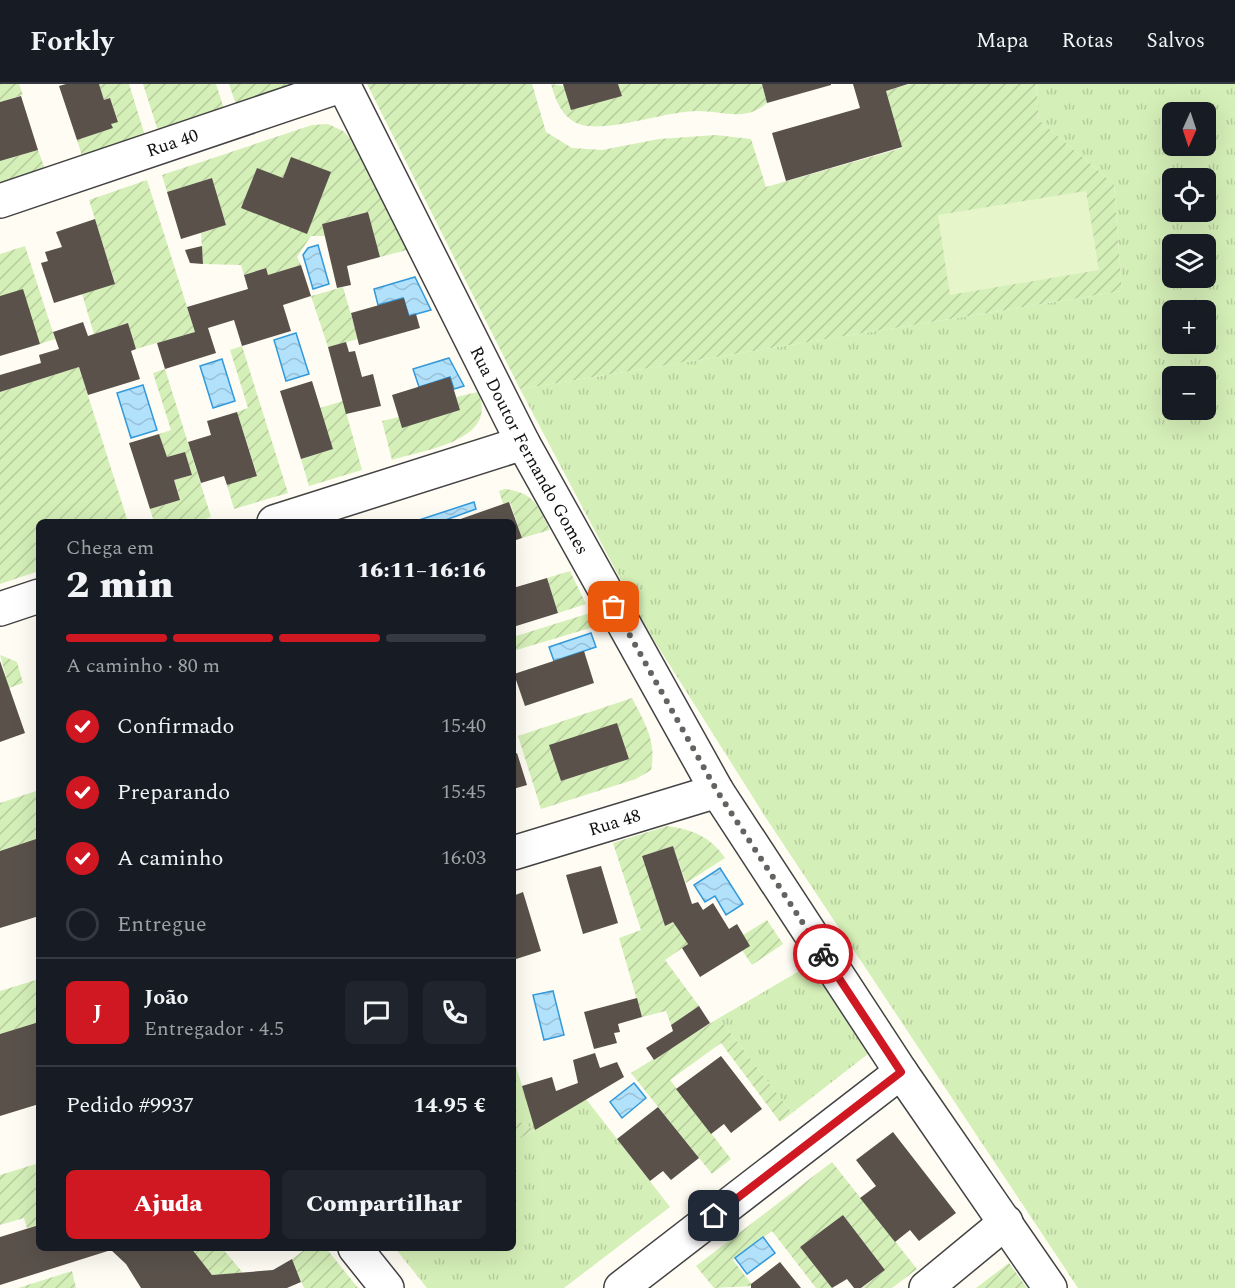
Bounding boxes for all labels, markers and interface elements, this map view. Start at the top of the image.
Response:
text: Forkly [30,20,114,63]
text: Mapa [976,25,1029,57]
text: Rotas [1062,25,1114,57]
text: Salvos [1147,25,1205,57]
north arrow [1162,102,1216,156]
map controls [1162,102,1216,420]
street label: Rua 40 [143,122,202,164]
button: locate [1162,168,1216,222]
button: layers [1162,234,1216,288]
button: + [1162,300,1216,354]
street label: Rua Doutor Fernando Gomes [463,342,596,560]
button: − [1162,366,1216,420]
text: Chega em [66,533,154,563]
text: 16:11–16:16 [357,554,486,587]
text: 2 min [66,556,174,615]
pin [588,581,639,632]
icon: bag [597,590,630,623]
text: A caminho · 80 m [66,651,220,681]
icon: check [66,710,99,743]
text: Confirmado [117,710,234,743]
text: 15:40 [441,711,486,741]
icon: check [66,776,99,809]
text: Preparando [117,776,230,809]
text: 15:45 [441,777,486,807]
street label: Rua 48 [585,802,644,843]
icon: check [66,842,99,875]
text: A caminho [117,842,223,875]
text: 16:03 [441,843,486,873]
text: Entregue [117,908,207,941]
courier [793,924,853,984]
icon: bike [807,938,840,971]
text: João [144,981,189,1014]
button: chat [345,981,408,1044]
button: phone [423,981,486,1044]
text: J [93,996,102,1029]
text: Entregador · 4.5 [144,1014,284,1044]
text: Pedido #9937 [66,1089,194,1122]
text: 14.95 € [413,1089,486,1122]
button: Ajuda [66,1170,270,1239]
button: Compartilhar [282,1170,486,1239]
pin [688,1190,739,1241]
icon: home [697,1199,730,1232]

